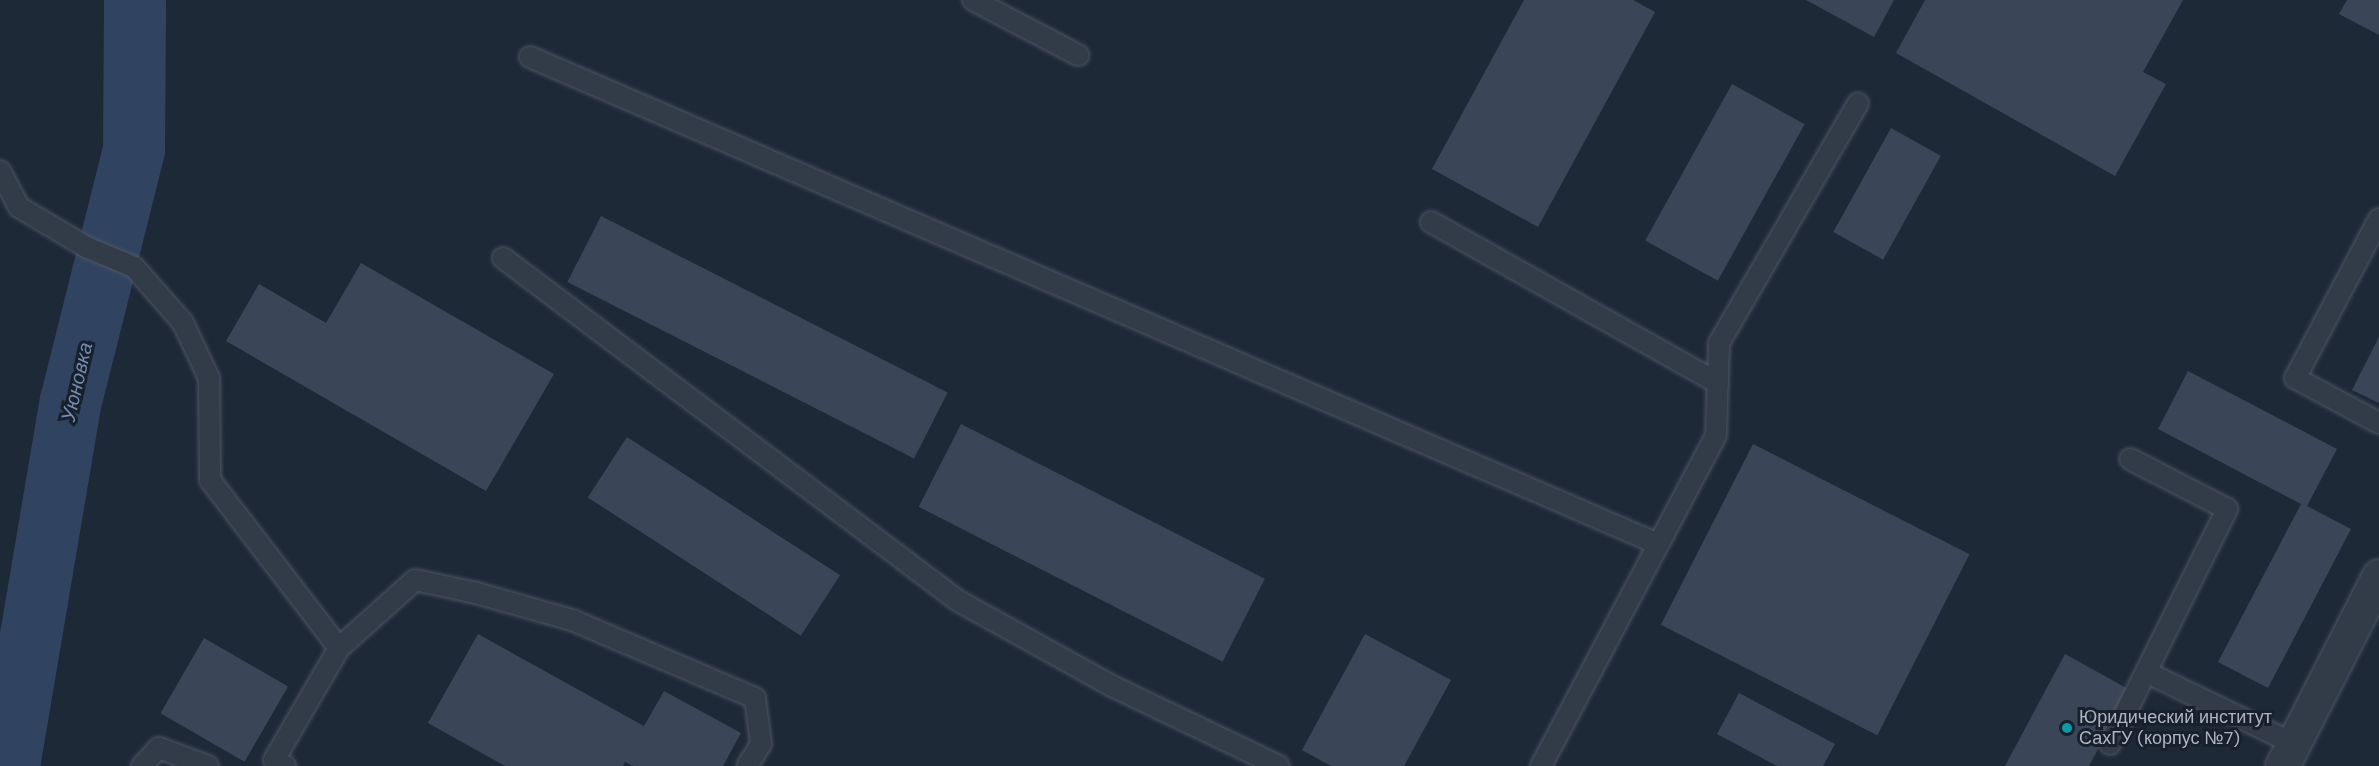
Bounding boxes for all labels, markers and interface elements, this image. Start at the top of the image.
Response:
water label: Уюновка [56,340,98,424]
place label: Юридический институт СахГУ (корпус №7) [2079,707,2272,750]
marker: Юридический институт СахГУ (корпус №7) [2060,721,2074,735]

